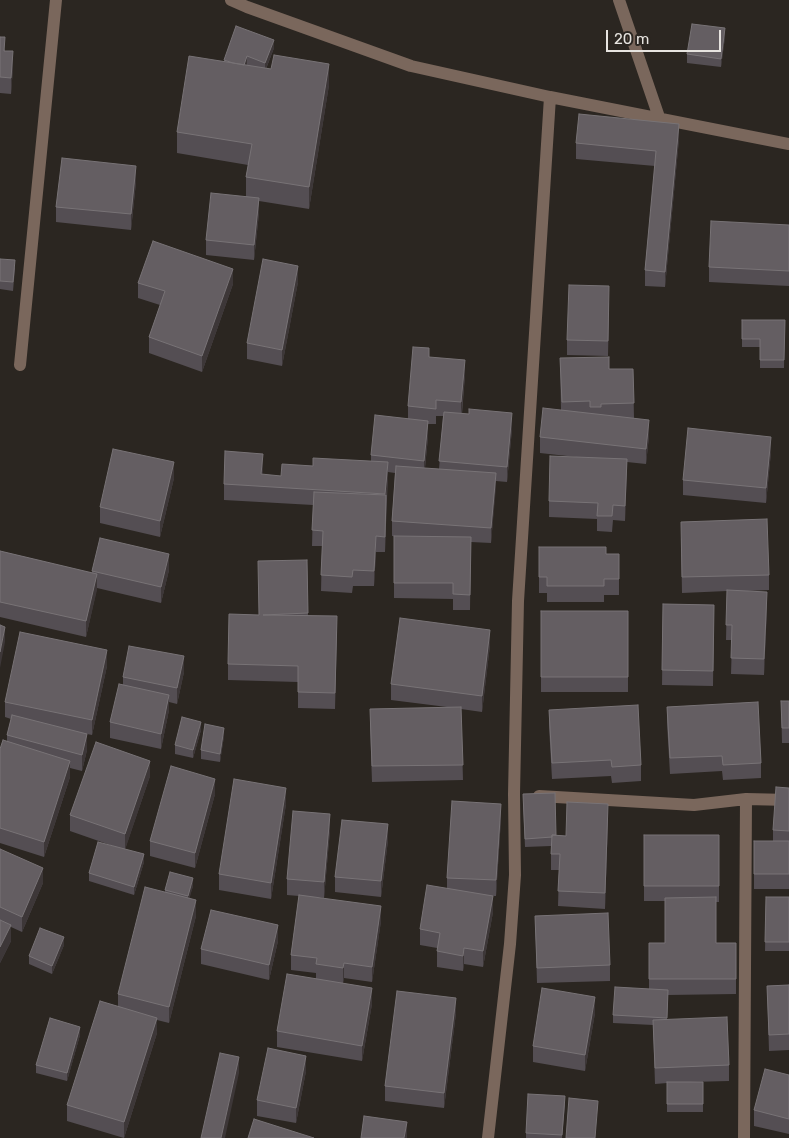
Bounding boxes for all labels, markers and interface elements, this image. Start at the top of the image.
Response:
scale bar [609,20,724,52]
text: 20 m [614,30,649,48]

